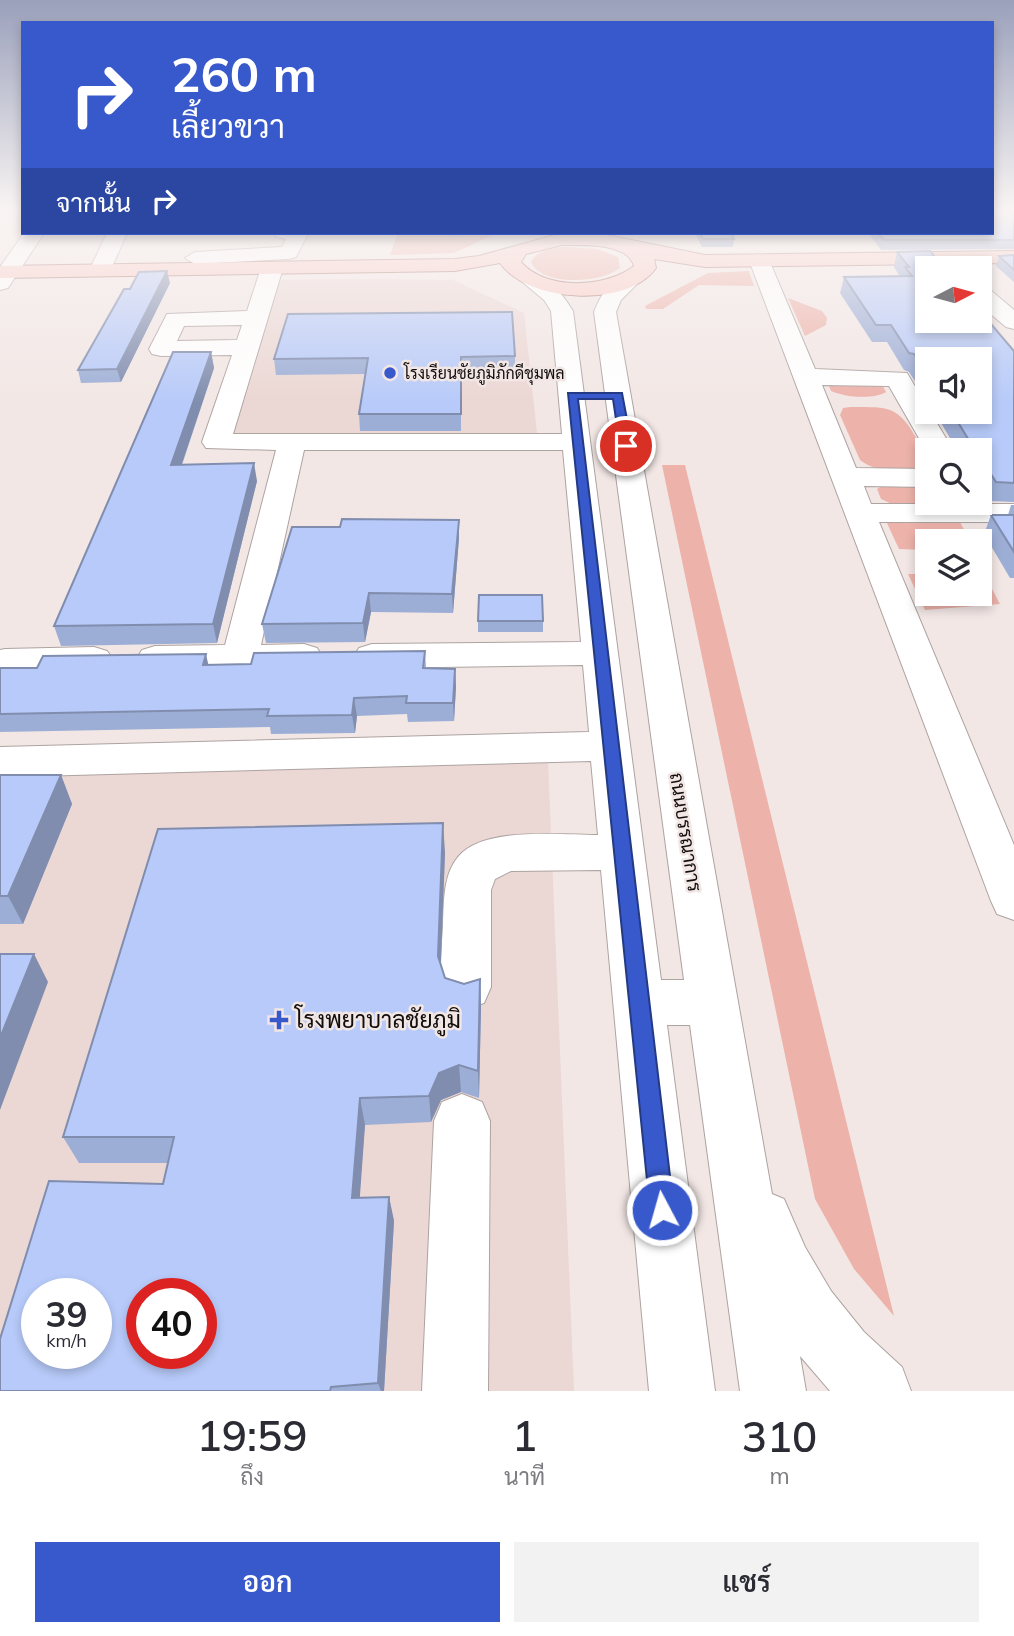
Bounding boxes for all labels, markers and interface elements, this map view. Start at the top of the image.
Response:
text: 260 m [171,43,317,104]
icon: right [56,49,147,140]
text: เลี้ยวขวา [171,106,285,146]
icon: right [145,182,183,220]
text: จากนั้น [56,186,131,219]
north arrow [915,256,992,332]
map controls [915,256,992,606]
button: sound [915,347,992,424]
place label: โรงเรียนชัยภูมิภักดีชุมพล [403,362,565,385]
marker: โรงเรียนชัยภูมิภักดีชุมพล [382,365,398,381]
pin [596,416,656,476]
icon: arrive [607,427,645,465]
button: search [915,438,992,515]
button: layers [915,529,992,606]
street label: ถนนบรรณาการ [665,771,707,893]
place label: โรงพยาบาลชัยภูมิ [293,1004,461,1037]
marker: โรงพยาบาลชัยภูมิ [269,1010,289,1030]
position arrow [625,1173,699,1247]
speed limit sign: 40 [126,1278,217,1369]
text: 39 [45,1292,88,1336]
text: km/h [46,1329,87,1352]
text: 19:59 [197,1409,307,1462]
text: 1 [512,1409,537,1462]
text: 310 [742,1410,817,1463]
text: m [769,1461,790,1490]
text: ถึง [240,1462,264,1491]
text: นาที [504,1462,545,1491]
button: ออก [35,1542,500,1622]
button: แชร์ [514,1542,979,1622]

